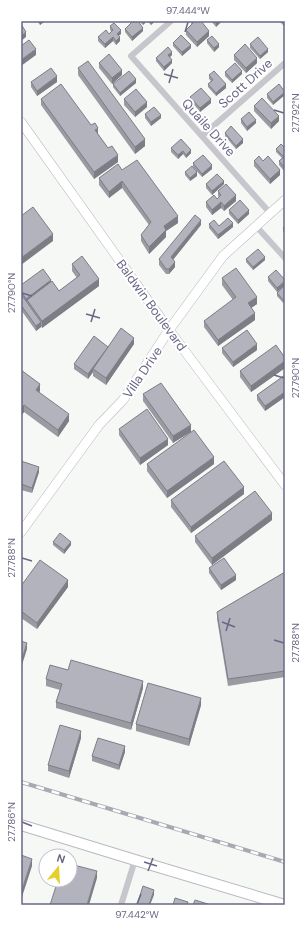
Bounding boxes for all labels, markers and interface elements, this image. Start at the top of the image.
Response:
text: 97.444°W [166,4,210,17]
street label: Scott Drive [215,55,276,112]
text: 27.792°N [289,93,302,133]
street label: Quaile Drive [178,95,239,160]
street label: Baldwin Boulevard [113,256,191,354]
text: 27.790°N [5,273,18,313]
street label: Villa Drive [119,343,166,401]
text: 27.790°N [289,358,302,398]
text: 27.788°N [5,538,18,578]
text: 27.788°N [289,623,302,663]
text: 27.786°N [5,802,18,842]
north arrow [38,848,78,888]
text: N [55,851,67,866]
text: 97.442°W [115,908,159,921]

